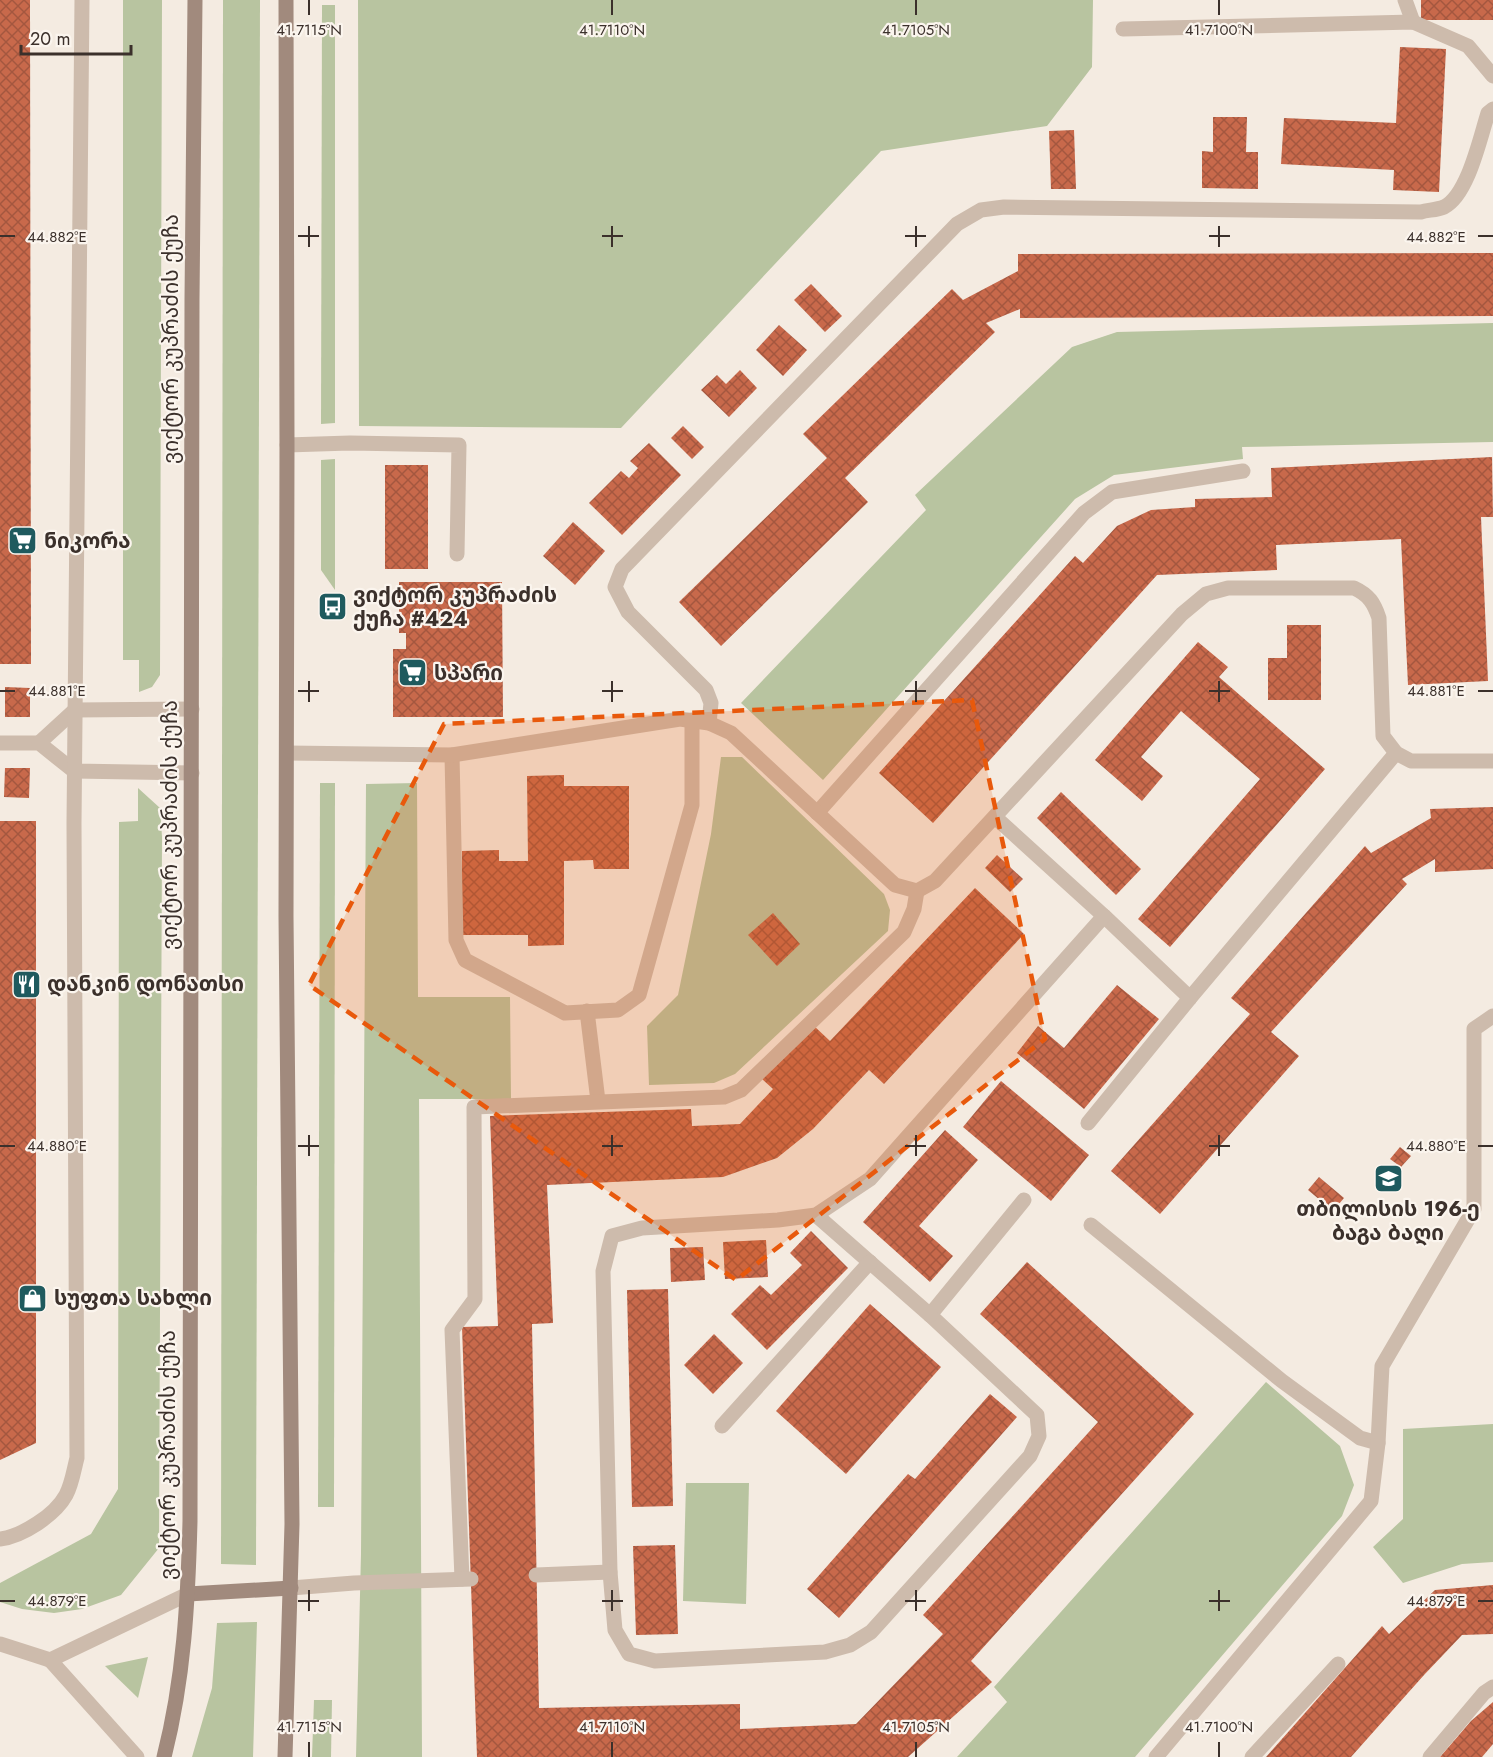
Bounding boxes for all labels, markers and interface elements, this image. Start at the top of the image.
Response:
scale bar [21,18,130,56]
text: 41.7115°N [276,19,342,41]
text: 41.7110°N [579,19,645,41]
text: 41.7105°N [882,19,950,41]
text: 41.7100°N [1185,19,1253,41]
text: 20 m [30,26,70,52]
street label: ვიქტორ კუპრაძის ქუჩა [156,214,186,464]
text: 44.882°E [27,226,87,248]
text: 44.882°E [1406,226,1466,248]
supermarket icon: ნიკორა [7,525,39,557]
place label: ნიკორა [44,526,131,556]
place label: ვიქტორ კუპრაძის ქუჩა #424 [353,580,557,634]
bus stop icon: ვიქტორ კუპრაძის ქუჩა #424 [316,591,348,623]
supermarket icon: სპარი [397,657,429,689]
place label: სპარი [434,658,503,688]
text: 44.881°E [28,680,86,702]
text: 44.881°E [1407,680,1465,702]
street label: ვიქტორ კუპრაძის ქუჩა [155,700,185,950]
restaurant icon: დანკინ დონათსი [10,968,42,1000]
place label: დანკინ დონათსი [47,969,244,999]
text: 44.880°E [27,1135,87,1157]
text: 44.880°E [1406,1135,1466,1157]
school or university icon: თბილისის 196-ე ბაგა ბაღი [1372,1162,1404,1194]
place label: თბილისის 196-ე ბაგა ბაღი [1296,1194,1480,1248]
shop icon: სუფთა სახლი [17,1282,49,1314]
place label: სუფთა სახლი [54,1283,212,1313]
street label: ვიქტორ კუპრაძის ქუჩა [153,1330,183,1580]
text: 44.879°E [28,1590,86,1612]
text: 44.879°E [1407,1590,1465,1612]
text: 41.7115°N [276,1716,342,1738]
text: 41.7110°N [579,1716,645,1738]
text: 41.7105°N [882,1716,950,1738]
text: 41.7100°N [1185,1716,1253,1738]

